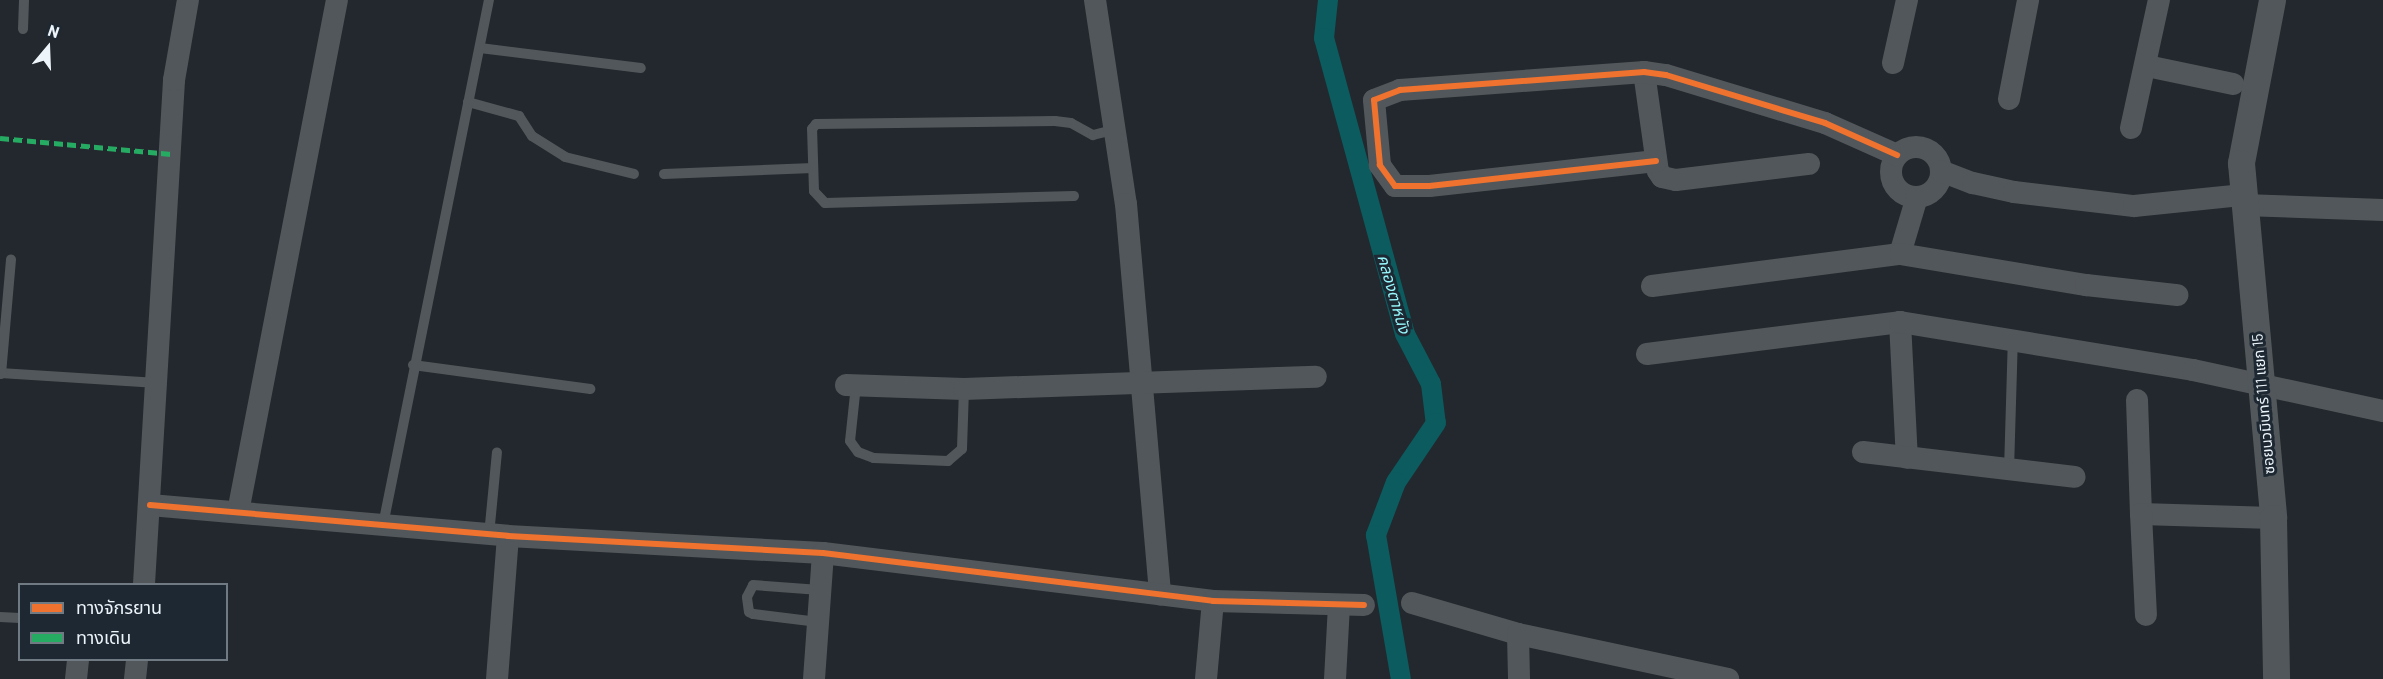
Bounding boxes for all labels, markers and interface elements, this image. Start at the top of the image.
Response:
north arrow [18,18,78,78]
text: N [46,20,62,41]
water label: คลองตาหนัง [1374,252,1414,336]
street label: ซอยนวมินทร์ 111 แยก 15 [2248,333,2278,475]
legend [18,583,228,661]
text: ทางจักรยาน [76,596,162,618]
text: ทางเดิน [76,626,131,648]

